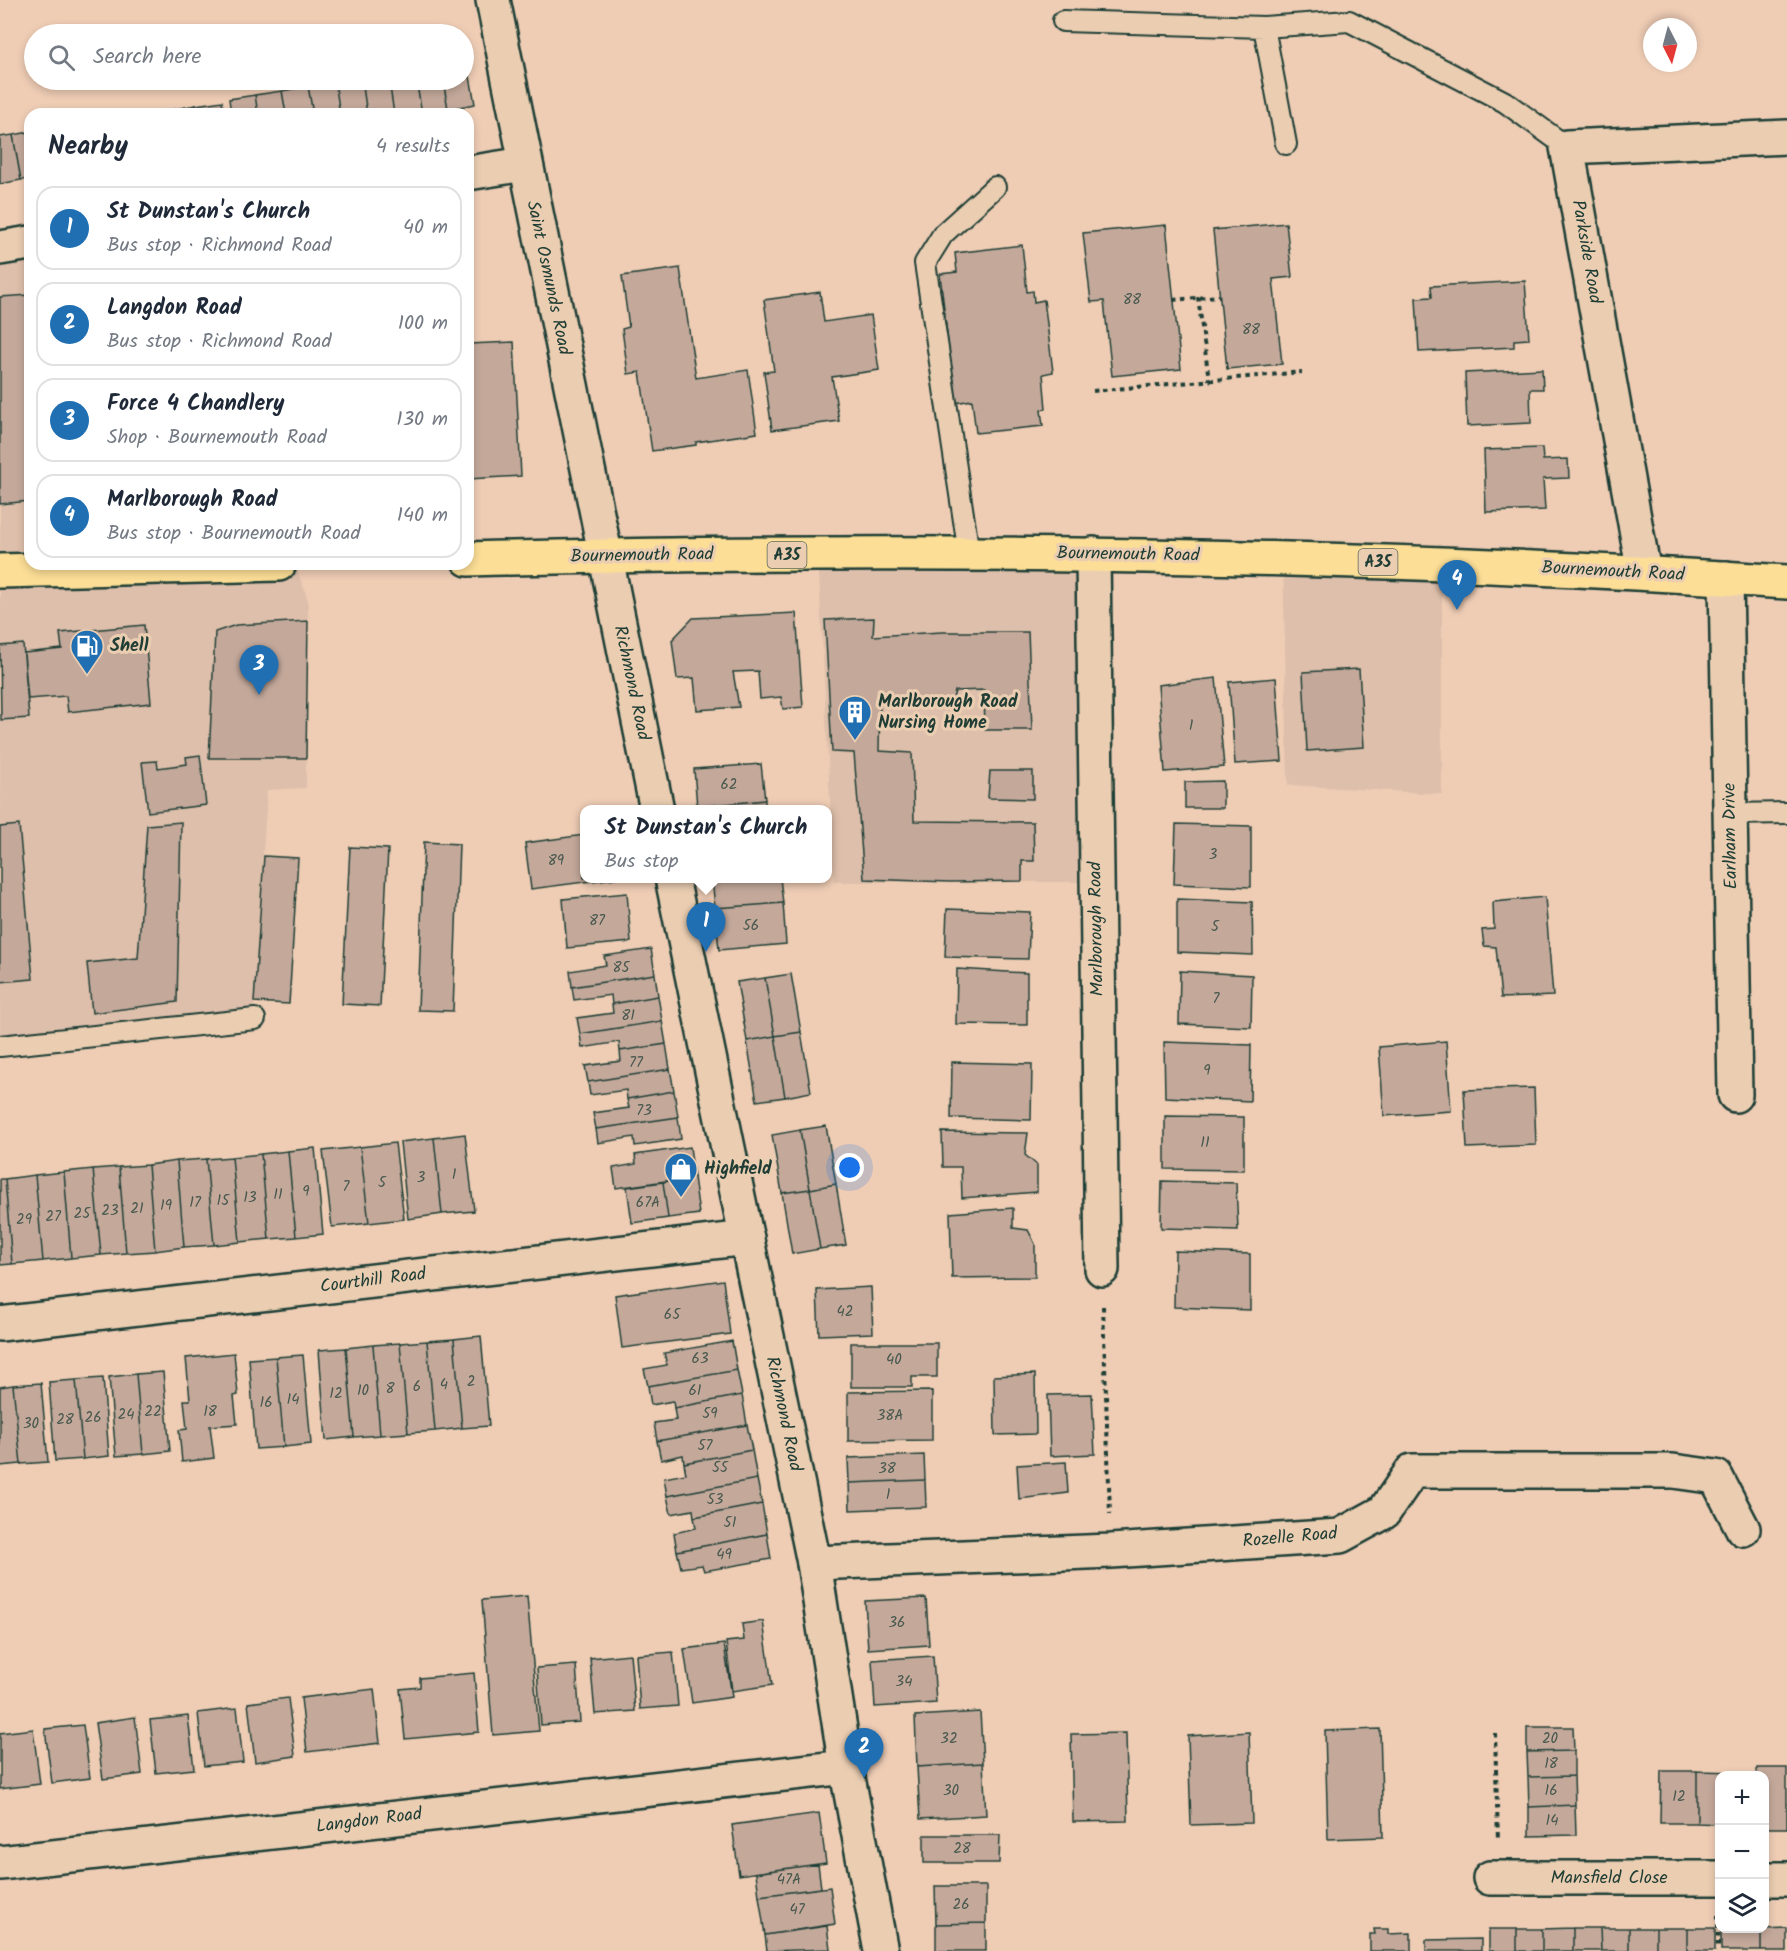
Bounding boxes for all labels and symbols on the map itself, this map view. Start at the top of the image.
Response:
north arrow [1643,18,1697,72]
street label: Saint Osmunds Road [517,198,579,359]
street label: Parkside Road [1563,198,1610,307]
house number: 88 [1123,288,1142,312]
house number: 88 [1242,318,1261,342]
street label: Bournemouth Road [1056,539,1201,571]
street label: Bournemouth Road [570,540,715,572]
road number: A35 [768,542,806,568]
road number: A35 [1358,549,1398,575]
street label: Bournemouth Road [1541,554,1686,590]
pin: 4 [1438,560,1476,610]
street label: Richmond Road [605,623,658,744]
fuel station icon: Shell [69,628,105,675]
place label: Shell [110,632,149,661]
pin: 3 [240,646,278,695]
place label: Marlborough Road Nursing Home [878,688,1018,738]
building icon: Marlborough Road Nursing Home [837,694,873,741]
house number: 1 [1189,714,1194,738]
house number: 62 [720,773,738,797]
street label: Earlham Drive [1716,782,1746,890]
house number: 3 [1209,843,1218,867]
house number: 89 [548,849,565,873]
street label: Marlborough Road [1081,860,1113,997]
pin: 1 [686,902,726,952]
house number: 87 [589,909,606,933]
house number: 56 [743,914,759,938]
house number: 5 [1211,915,1220,939]
house number: 85 [612,956,630,980]
house number: 7 [1213,987,1221,1011]
house number: 81 [621,1004,635,1028]
house number: 77 [629,1051,644,1075]
house number: 9 [1203,1059,1211,1083]
house number: 73 [636,1099,652,1123]
house number: 11 [1200,1131,1210,1155]
shop icon: Highfield [663,1151,699,1198]
your location [835,1153,864,1182]
place label: Highfield [704,1155,772,1184]
house number: 1 [452,1163,457,1187]
house number: 3 [417,1166,426,1190]
house number: 5 [378,1171,387,1195]
house number: 7 [343,1175,351,1199]
house number: 9 [302,1180,310,1204]
house number: 11 [273,1183,283,1207]
house number: 13 [243,1186,257,1210]
house number: 15 [217,1189,230,1213]
house number: 17 [189,1191,202,1215]
house number: 67A [636,1191,660,1215]
house number: 19 [160,1194,173,1218]
house number: 21 [130,1197,144,1221]
house number: 23 [101,1199,119,1223]
house number: 25 [74,1202,91,1226]
house number: 27 [45,1205,62,1229]
house number: 29 [16,1208,33,1232]
street label: Courthill Road [318,1260,429,1302]
house number: 42 [837,1300,853,1324]
house number: 65 [664,1303,681,1327]
house number: 63 [692,1347,709,1371]
house number: 40 [886,1348,902,1372]
street label: Richmond Road [757,1354,810,1475]
house number: 2 [467,1370,475,1394]
house number: 4 [440,1373,448,1397]
house number: 6 [413,1375,421,1399]
house number: 8 [385,1377,395,1401]
house number: 10 [357,1379,370,1403]
house number: 61 [688,1379,702,1403]
house number: 12 [329,1382,343,1406]
house number: 14 [287,1388,299,1412]
house number: 16 [259,1391,273,1415]
house number: 22 [144,1400,162,1424]
house number: 18 [203,1400,218,1424]
house number: 59 [702,1402,718,1426]
house number: 24 [118,1403,134,1427]
house number: 38A [877,1404,903,1428]
house number: 26 [84,1406,102,1430]
house number: 28 [56,1408,75,1432]
house number: 30 [23,1412,40,1436]
house number: 57 [698,1434,714,1458]
house number: 55 [712,1456,729,1480]
house number: 38 [878,1457,897,1481]
house number: 1 [886,1483,891,1507]
house number: 53 [707,1488,724,1512]
house number: 51 [724,1511,737,1535]
street label: Rozelle Road [1241,1519,1340,1557]
house number: 49 [716,1543,732,1567]
house number: 36 [889,1611,905,1635]
house number: 34 [896,1670,912,1694]
house number: 32 [940,1727,958,1751]
house number: 20 [1542,1727,1559,1751]
pin: 2 [844,1728,884,1778]
house number: 18 [1544,1752,1559,1776]
house number: 30 [943,1779,960,1803]
house number: 16 [1544,1779,1558,1803]
house number: 12 [1672,1785,1686,1809]
street label: Langdon Road [314,1800,425,1842]
house number: 14 [1546,1809,1558,1833]
house number: 28 [953,1837,972,1861]
street label: Mansfield Close [1550,1864,1668,1893]
house number: 47A [777,1868,801,1892]
house number: 26 [952,1893,970,1917]
house number: 47 [789,1898,806,1922]

